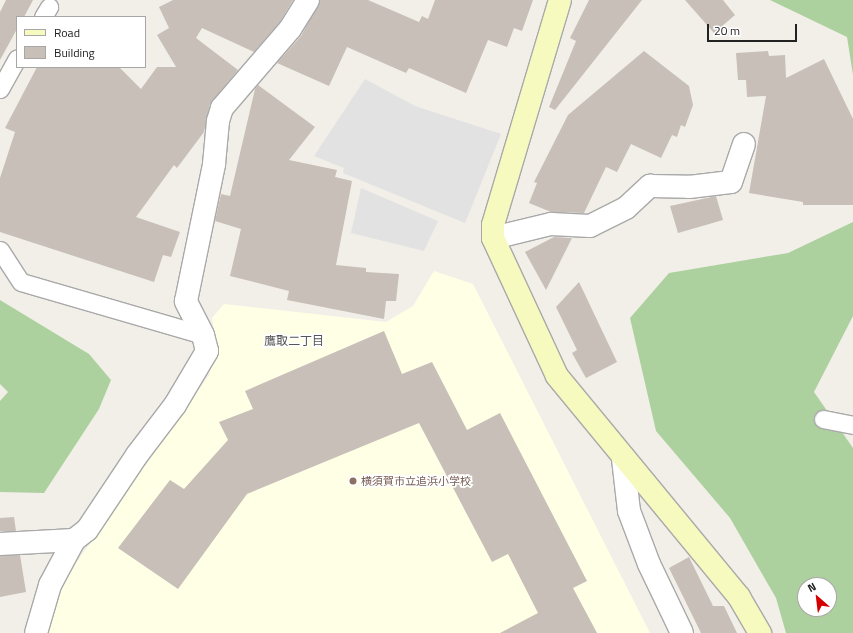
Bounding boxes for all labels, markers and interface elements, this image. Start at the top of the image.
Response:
legend [16,16,146,68]
scale bar [709,16,799,42]
text: 20 m [714,21,740,40]
text: Road [54,23,80,42]
text: Building [54,43,95,62]
district label: 鷹取二丁目 [264,334,324,348]
place label: 横須賀市立追浜小学校 [361,474,471,488]
marker: 横須賀市立追浜小学校 [348,476,358,486]
north arrow [797,577,837,617]
text: N [805,578,819,596]

